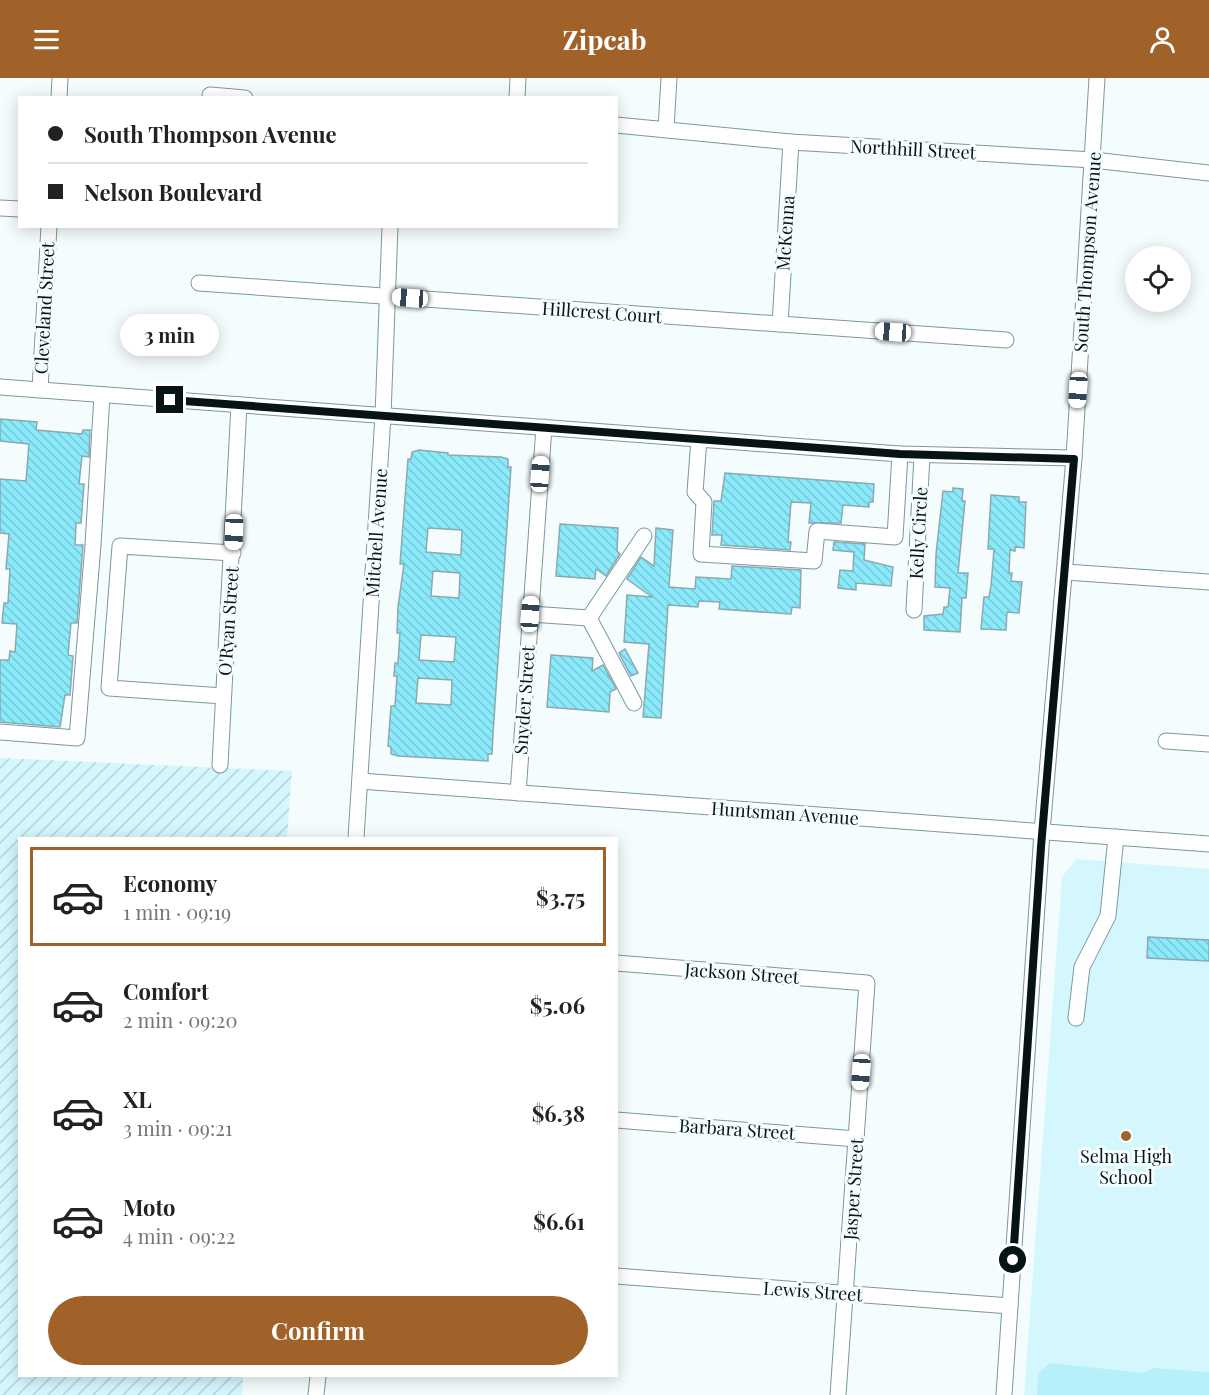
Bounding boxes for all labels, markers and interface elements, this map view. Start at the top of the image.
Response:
text: Zipcab [562,21,647,57]
icon: menu [30,23,63,56]
icon: person [1146,23,1179,56]
text: South Thompson Avenue [84,119,337,149]
street label: Northhill Street [849,134,977,164]
street label: South Thompson Avenue [1068,151,1106,353]
text: Nelson Boulevard [84,177,262,207]
street label: McKenna [770,194,800,271]
street label: Cleveland Street [29,241,59,375]
map controls [1125,246,1191,312]
button: locate [1125,246,1191,312]
car [391,288,429,308]
street label: Hillcrest Court [541,296,663,328]
callout: 3 min [120,313,219,355]
text: 3 min [144,321,195,348]
car [874,322,912,342]
car [1068,371,1088,409]
route end [156,386,183,413]
car [530,455,550,493]
street label: Mitchell Avenue [360,468,392,598]
street label: Kelly Circle [904,486,932,580]
car [224,514,244,550]
street label: O'Ryan Street [212,565,244,677]
car [520,595,540,633]
street label: Snyder Street [508,644,540,755]
street label: Huntsman Avenue [710,796,860,830]
text: Economy [123,868,217,898]
icon: car [51,870,105,924]
text: $3.75 [536,882,585,912]
text: 1 min · 09:19 [123,898,231,925]
street label: Jackson Street [683,957,801,989]
text: Comfort [123,976,209,1006]
icon: car [51,978,105,1032]
text: $5.06 [530,990,585,1020]
text: 2 min · 09:20 [123,1006,237,1033]
car [851,1053,871,1091]
text: XL [123,1084,152,1114]
icon: car [51,1086,105,1140]
text: $6.38 [532,1098,585,1128]
street label: Barbara Street [678,1113,797,1145]
text: 3 min · 09:21 [123,1114,232,1141]
marker: Selma High School [1119,1129,1133,1143]
street label: Jasper Street [837,1136,869,1242]
place label: Selma High School [1080,1144,1172,1189]
text: Moto [123,1192,176,1222]
icon: car [51,1194,105,1248]
text: $6.61 [533,1206,585,1236]
text: 4 min · 09:22 [123,1222,235,1249]
route start [999,1246,1026,1273]
street label: Lewis Street [762,1276,864,1306]
button: Confirm [48,1296,588,1365]

